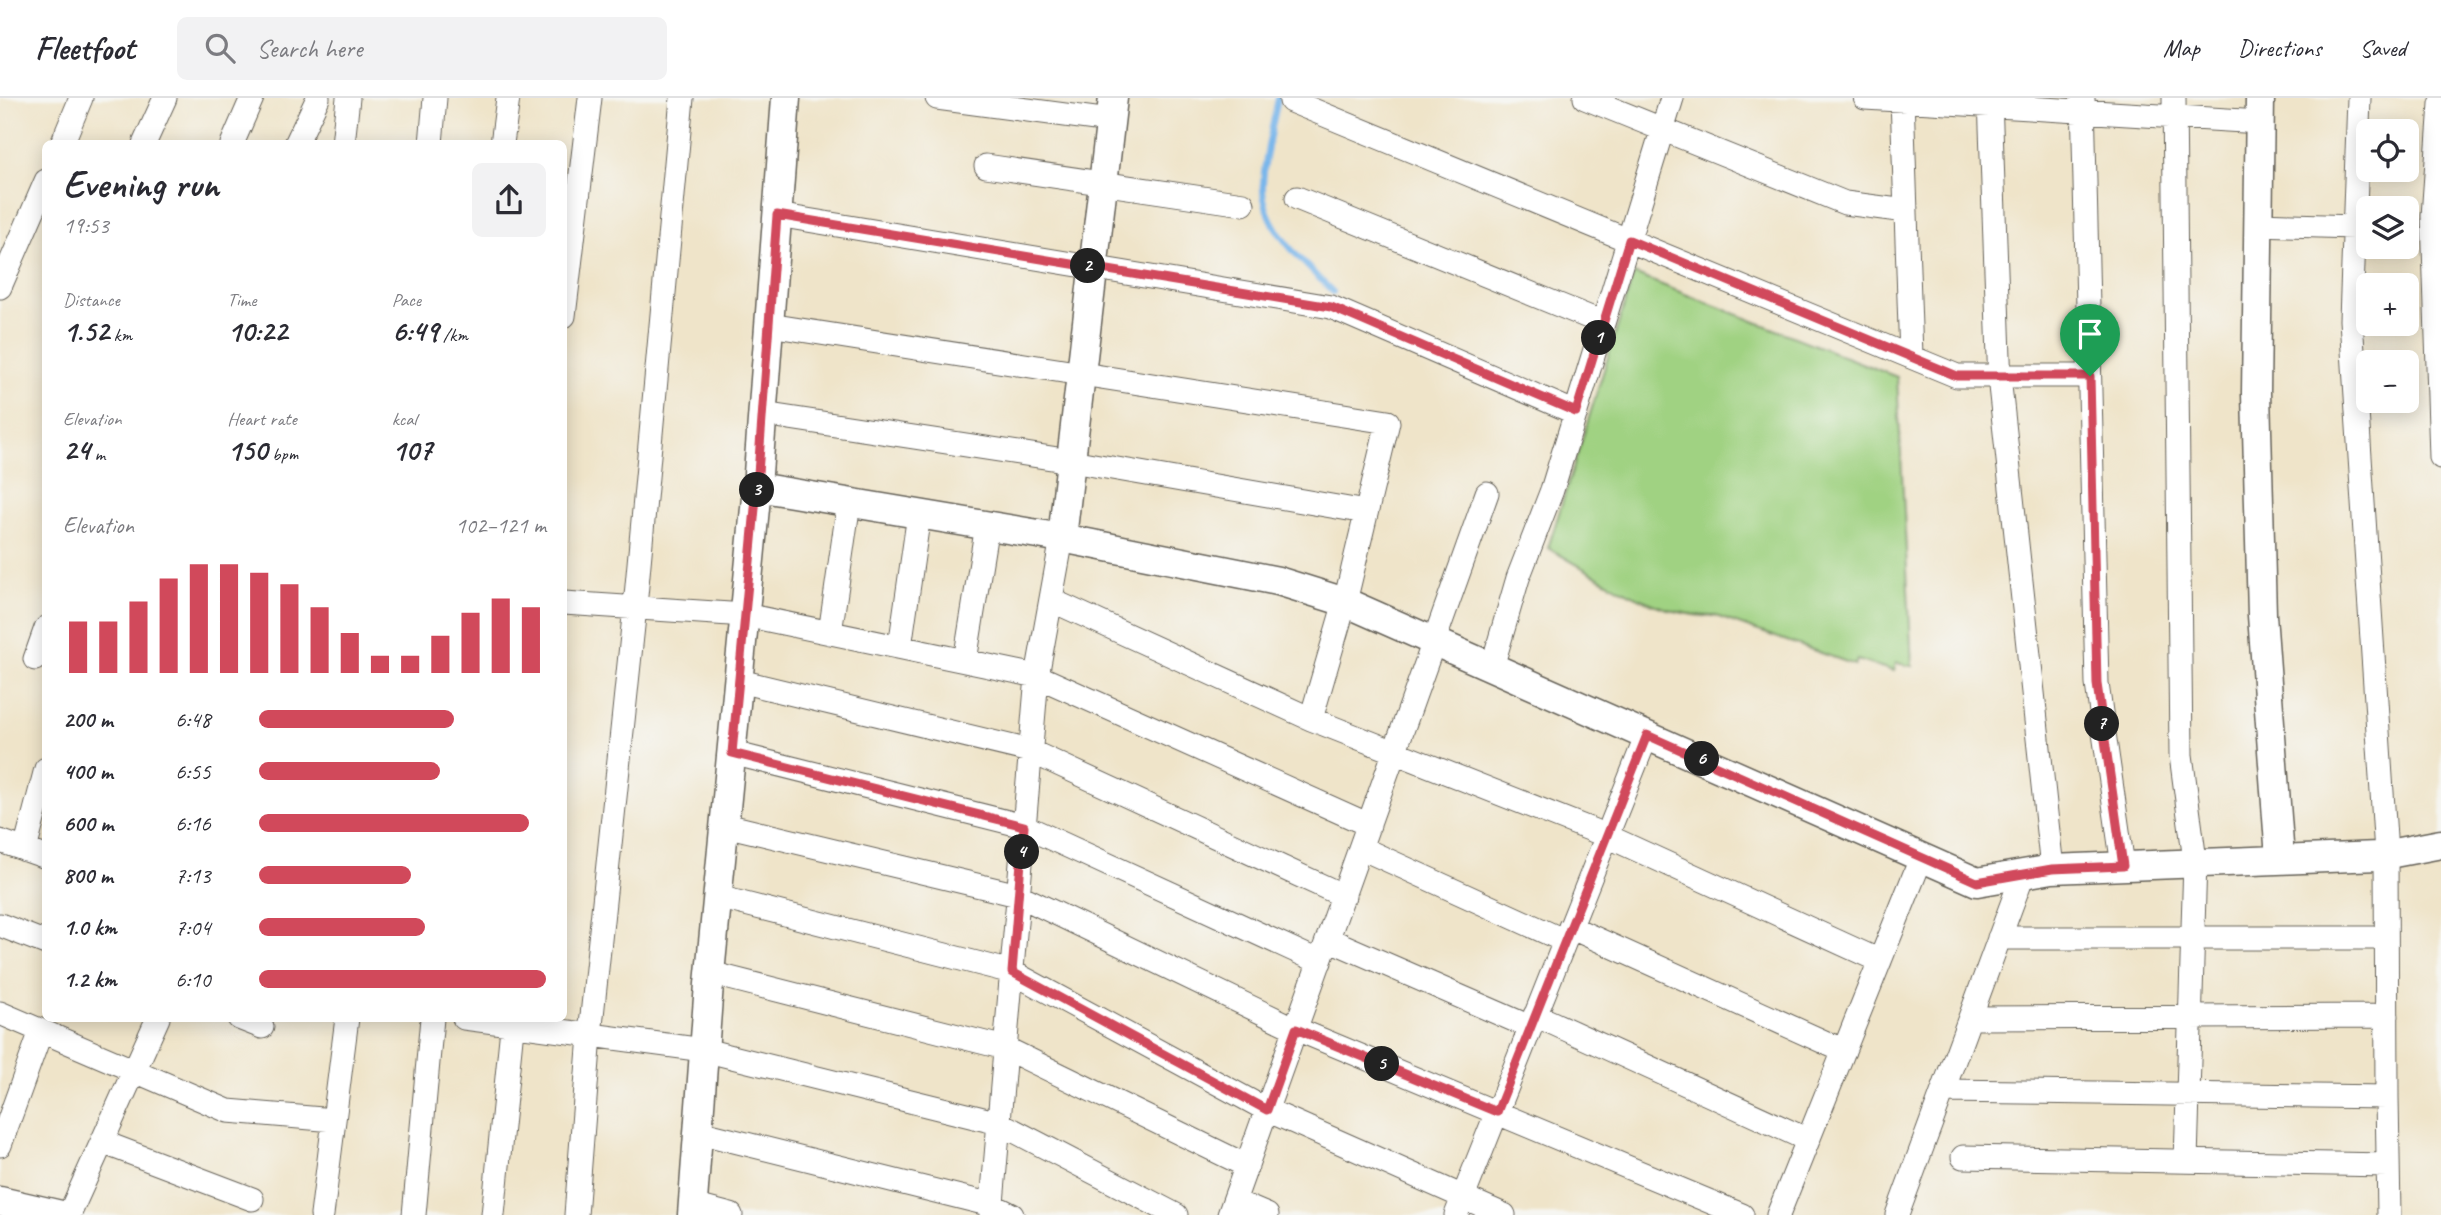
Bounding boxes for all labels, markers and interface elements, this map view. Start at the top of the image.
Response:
search box [177,17,667,80]
text: Fleetfoot [35,27,135,69]
icon: search [201,29,239,67]
text: Search here [257,32,363,65]
text: Map [2163,33,2200,63]
text: Directions [2238,33,2321,63]
text: Saved [2359,33,2406,63]
map controls [2356,119,2419,413]
button: locate [2356,119,2419,182]
text: Evening run [63,161,219,208]
button: share [472,163,546,237]
button: layers [2356,196,2419,259]
text: 19:53 [63,211,109,240]
pin: 2 [1070,248,1106,284]
text: 2 [1083,253,1092,277]
button: + [2356,273,2419,336]
text: Distance [63,288,120,312]
text: Time [227,288,256,312]
text: Pace [392,288,421,312]
pin [2060,304,2120,376]
text: 1.52 [63,312,109,350]
text: 10:22 [227,312,287,350]
text: 6:49 [392,312,438,350]
icon: arrive [2071,315,2109,353]
pin: 1 [1582,320,1616,356]
text: km [109,323,132,347]
text: /km [438,323,468,347]
text: 1 [1594,325,1603,349]
button: − [2356,350,2419,413]
text: Elevation [63,407,121,431]
text: Heart rate [227,407,297,431]
text: kcal [392,407,417,431]
text: 24 [63,431,90,469]
text: 150 [227,431,267,469]
text: 107 [392,431,432,469]
text: m [90,442,105,466]
text: bpm [267,442,298,466]
pin: 3 [740,472,774,508]
text: 3 [752,477,761,501]
text: Elevation [63,511,134,540]
text: 102–121 m [455,511,546,540]
text: 200 m [63,705,113,734]
text: 6:48 [175,705,211,734]
pin: 7 [2084,706,2120,742]
text: 7 [2097,711,2106,735]
pin: 6 [1684,742,1720,776]
text: 6 [1697,746,1706,770]
text: 400 m [63,757,113,786]
text: 6:55 [175,757,211,786]
text: 600 m [63,809,113,838]
text: 6:16 [175,809,211,838]
pin: 4 [1004,834,1040,870]
text: 4 [1017,839,1026,863]
text: 800 m [63,861,113,890]
text: 7:13 [175,861,211,890]
text: 1.0 km [63,913,117,942]
text: 7:04 [175,913,211,942]
text: 1.2 km [63,965,117,994]
text: 6:10 [175,965,211,994]
pin: 5 [1364,1046,1400,1082]
text: 5 [1377,1051,1386,1075]

